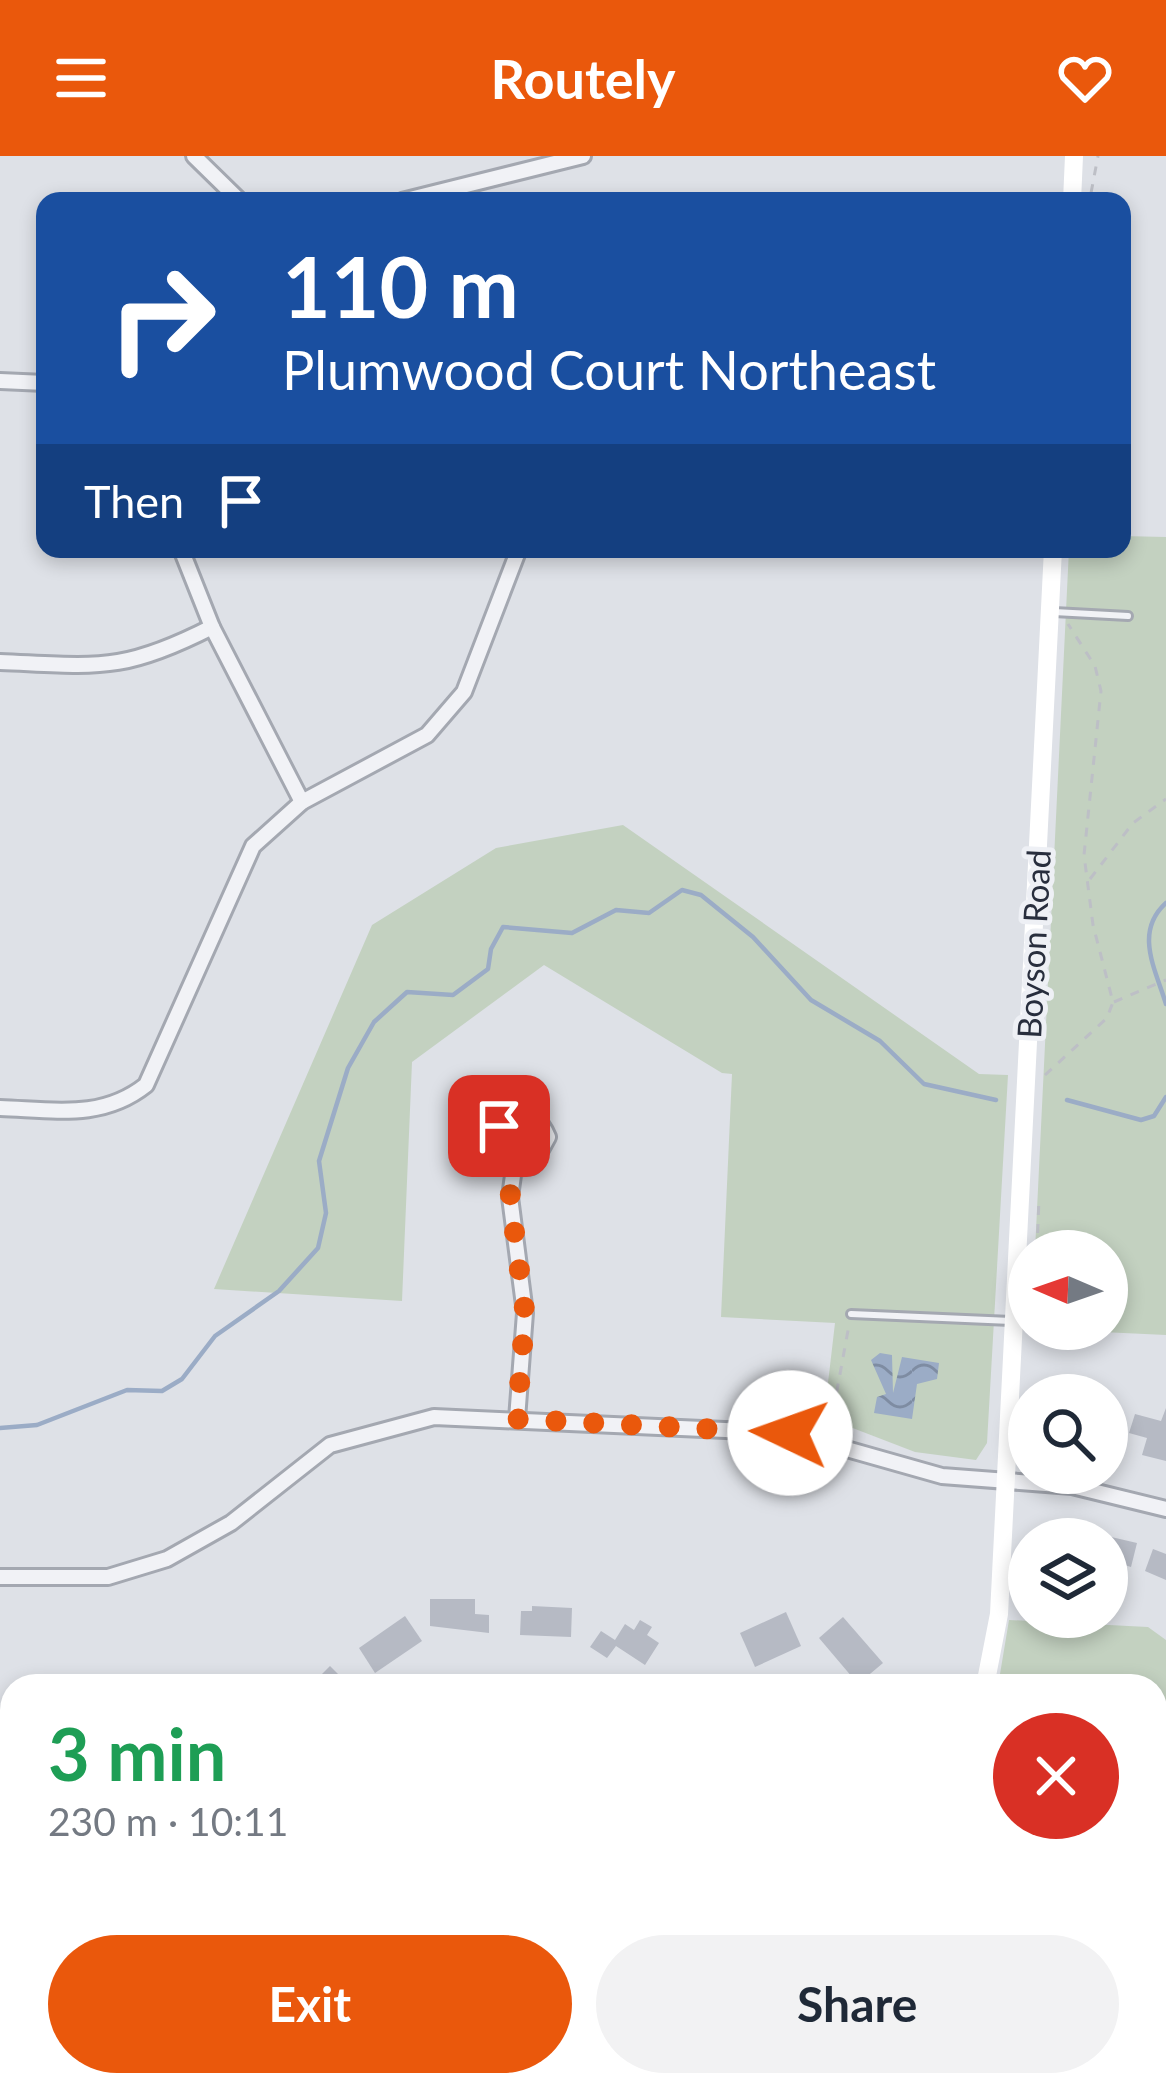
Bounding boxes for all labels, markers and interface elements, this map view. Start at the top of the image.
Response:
icon: menu [48,45,114,111]
icon: heart [1052,45,1118,111]
text: Routely [490,46,676,111]
text: 110 m [282,235,519,336]
icon: right [84,240,240,396]
text: Plumwood Court Northeast [282,337,936,402]
icon: arrive [208,468,274,534]
text: Then [84,474,184,528]
street label: Boyson Road [1008,849,1058,1039]
pin [448,1075,550,1177]
icon: arrive [466,1093,532,1159]
north arrow [1008,1230,1128,1350]
map controls [1008,1230,1128,1638]
position arrow [727,1370,853,1496]
button: search [1008,1374,1128,1494]
button: layers [1008,1518,1128,1638]
text: 3 min [48,1710,226,1796]
button: close [993,1713,1119,1839]
text: 230 m · 10:11 [48,1798,288,1844]
button: Exit [48,1935,572,2073]
button: Share [596,1935,1119,2073]

